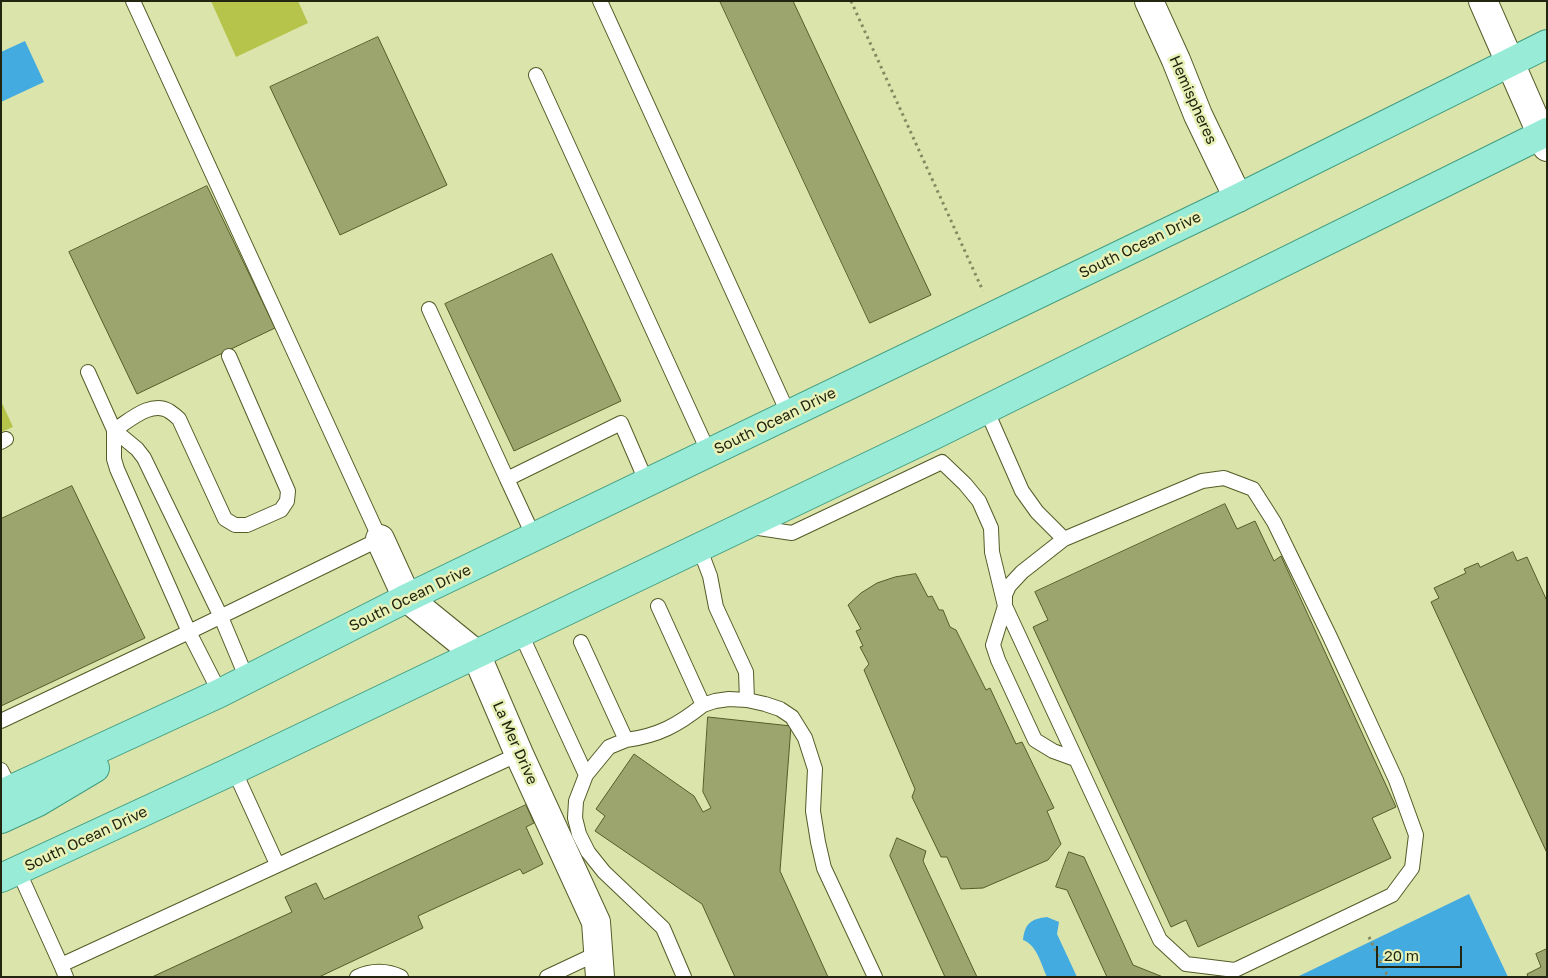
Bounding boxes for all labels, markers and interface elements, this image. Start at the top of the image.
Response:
street label: Hemispheres [1165,53,1221,147]
street label: South Ocean Drive [1076,208,1204,282]
street label: South Ocean Drive [711,384,839,458]
street label: South Ocean Drive [346,561,474,635]
street label: La Mer Drive [489,699,541,787]
street label: South Ocean Drive [22,803,150,875]
scale bar [1378,936,1464,968]
text: 20 m [1384,946,1419,964]

